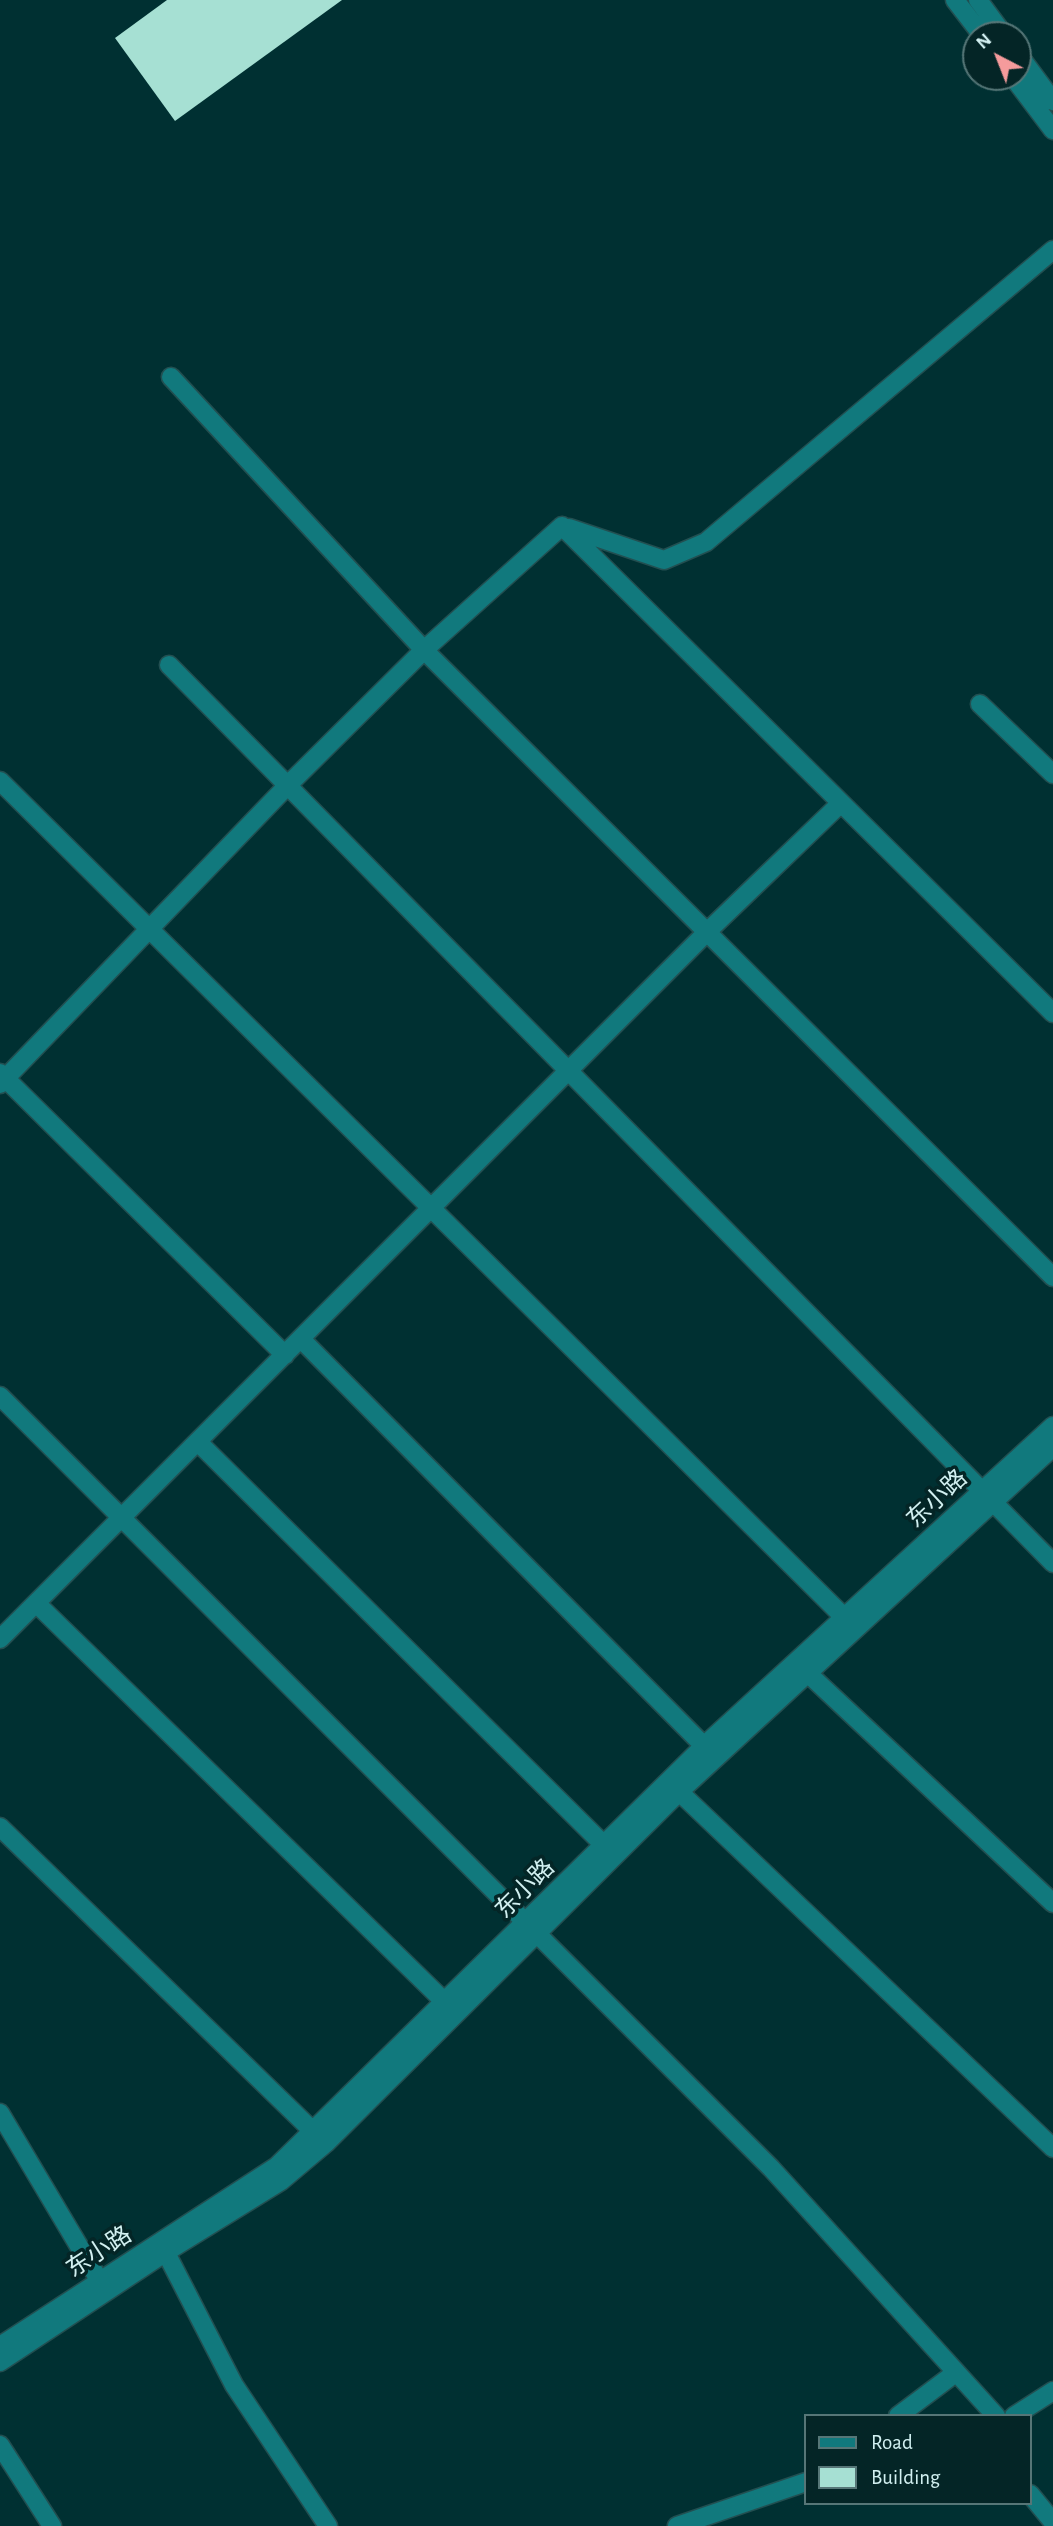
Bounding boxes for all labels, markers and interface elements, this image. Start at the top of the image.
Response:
north arrow [962,21,1032,91]
text: N [973,30,995,53]
street label: 东小路 [901,1464,973,1534]
street label: 东小路 [489,1853,561,1925]
street label: 东小路 [61,2220,137,2284]
legend [804,2414,1032,2505]
text: Road [871,2432,913,2453]
text: Building [871,2467,940,2488]

